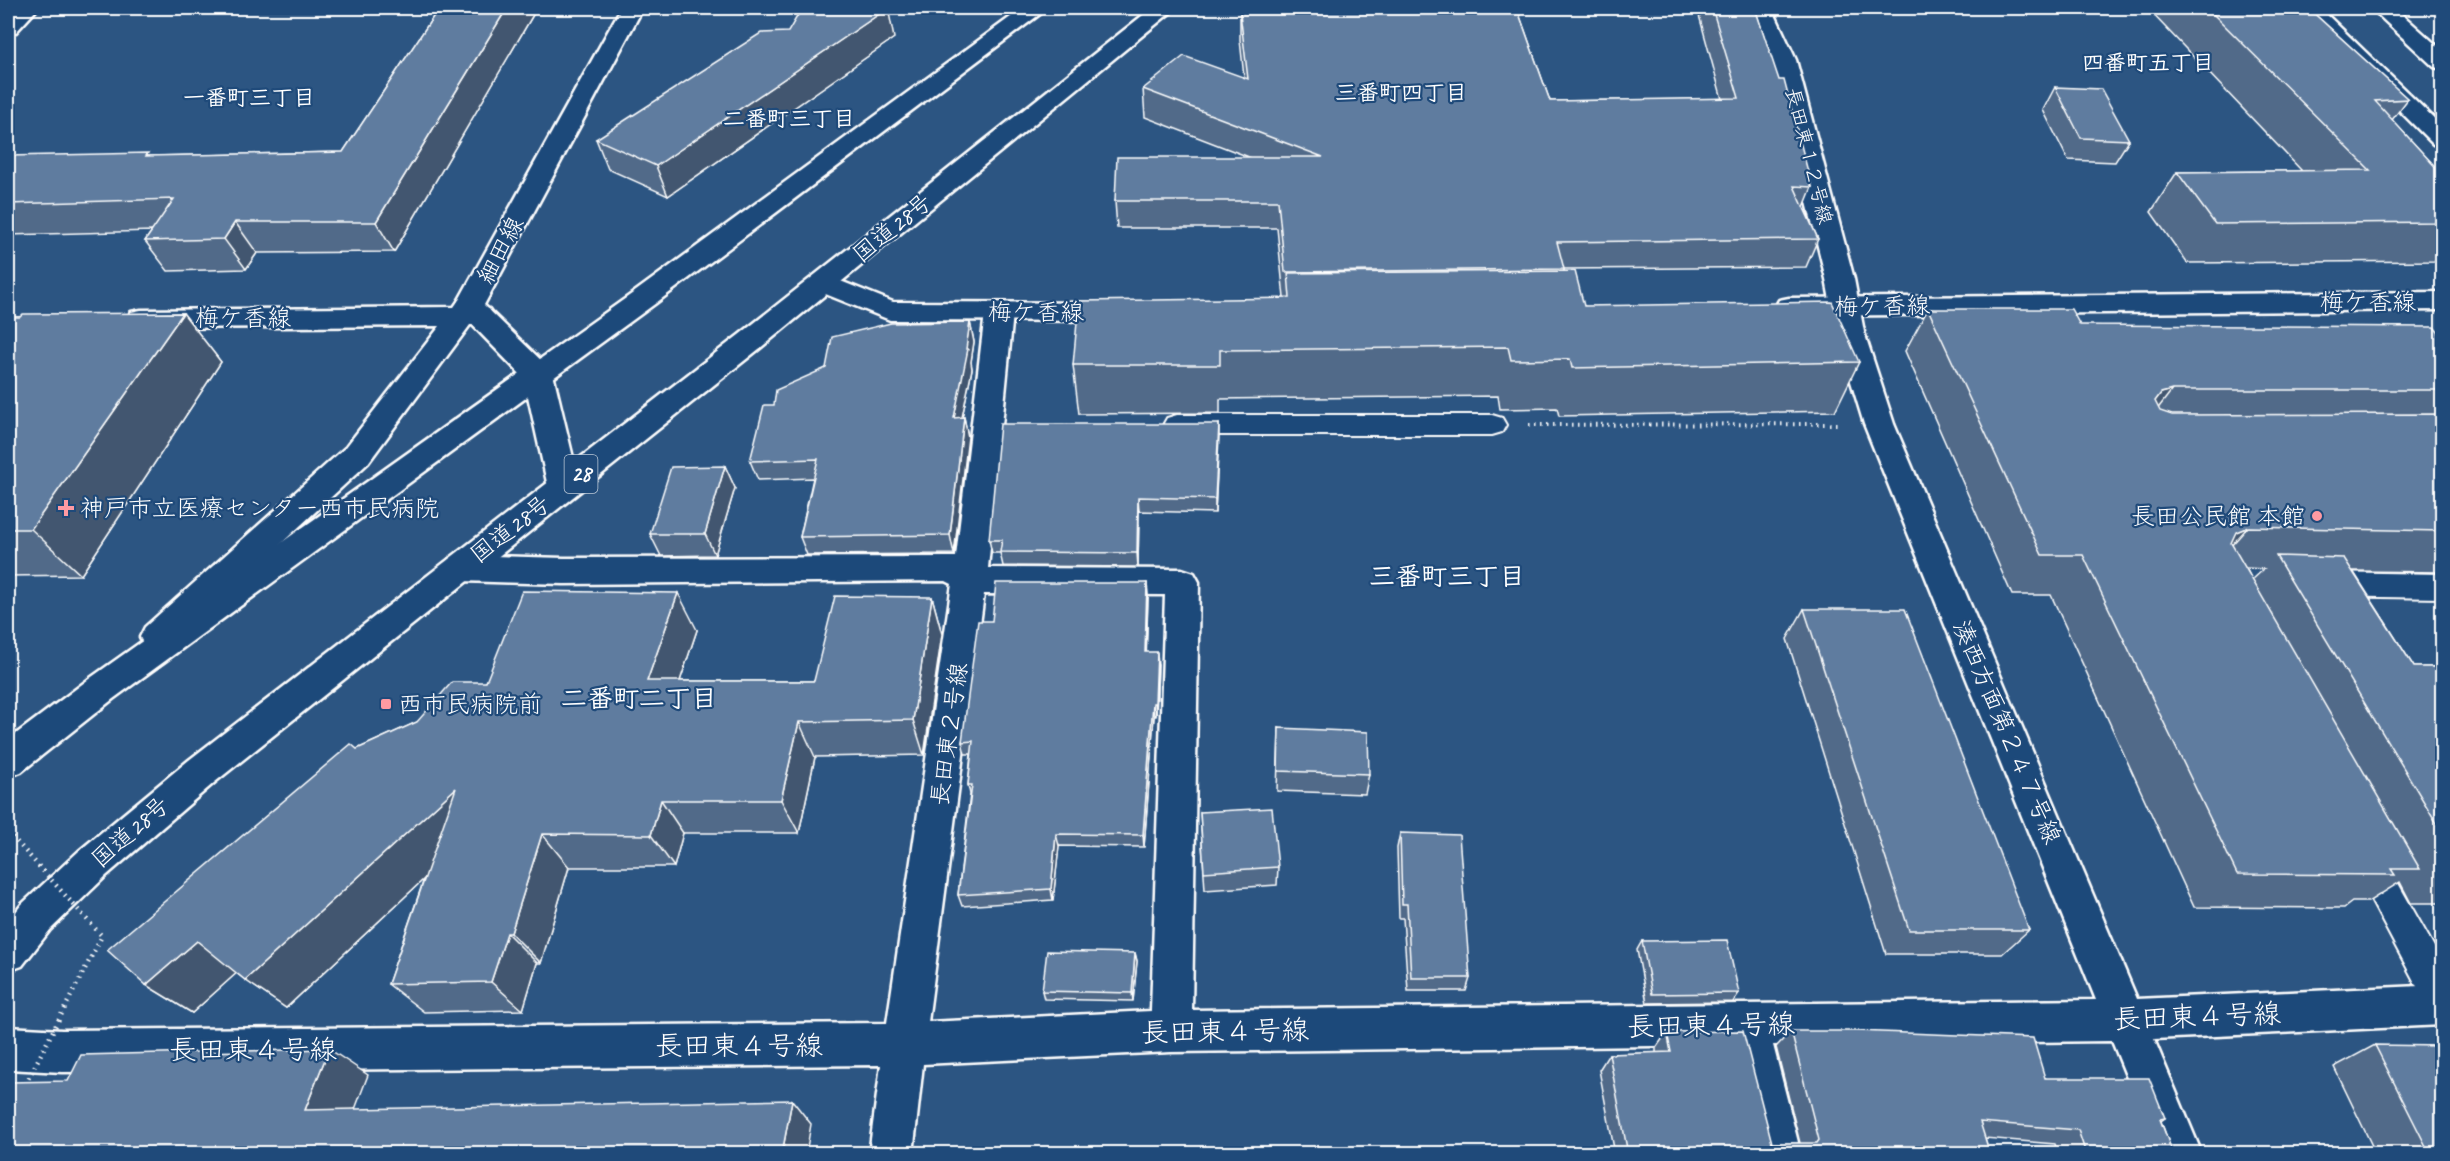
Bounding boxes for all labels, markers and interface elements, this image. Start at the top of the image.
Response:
district label: 四番町五丁目 [2082,49,2214,77]
district label: 三番町四丁目 [1335,79,1467,107]
district label: 一番町三丁目 [183,84,315,112]
street label: 長田東１２号線 [1780,85,1838,227]
district label: 二番町三丁目 [723,105,855,133]
street label: 国道28号 [846,187,938,269]
street label: 細田線 [470,211,530,289]
street label: 梅ケ香線 [2320,287,2416,317]
street label: 梅ケ香線 [1834,290,1930,322]
street label: 梅ケ香線 [988,297,1084,327]
street label: 梅ケ香線 [195,303,291,333]
road number: 28 [564,455,598,493]
street label: 国道28号 [464,488,556,570]
place label: 神戸市立医療センター西市民病院 [80,493,439,523]
marker: 神戸市立医療センター西市民病院 [57,499,75,517]
place label: 長田公民館 本館 [2131,501,2305,531]
marker: 長田公民館 本館 [2310,509,2324,523]
district label: 三番町三丁目 [1369,560,1525,593]
street label: 湊西方面第２４７号線 [1946,616,2068,848]
street label: 長田東２号線 [924,661,974,807]
district label: 二番町二丁目 [561,682,717,715]
place label: 西市民病院前 [398,689,542,719]
marker: 西市民病院前 [379,697,393,711]
street label: 国道28号 [85,790,175,874]
street label: 長田東４号線 [2112,996,2282,1036]
street label: 長田東４号線 [1627,1006,1795,1044]
street label: 長田東４号線 [1141,1012,1309,1050]
street label: 長田東４号線 [655,1028,823,1063]
street label: 長田東４号線 [169,1032,337,1067]

